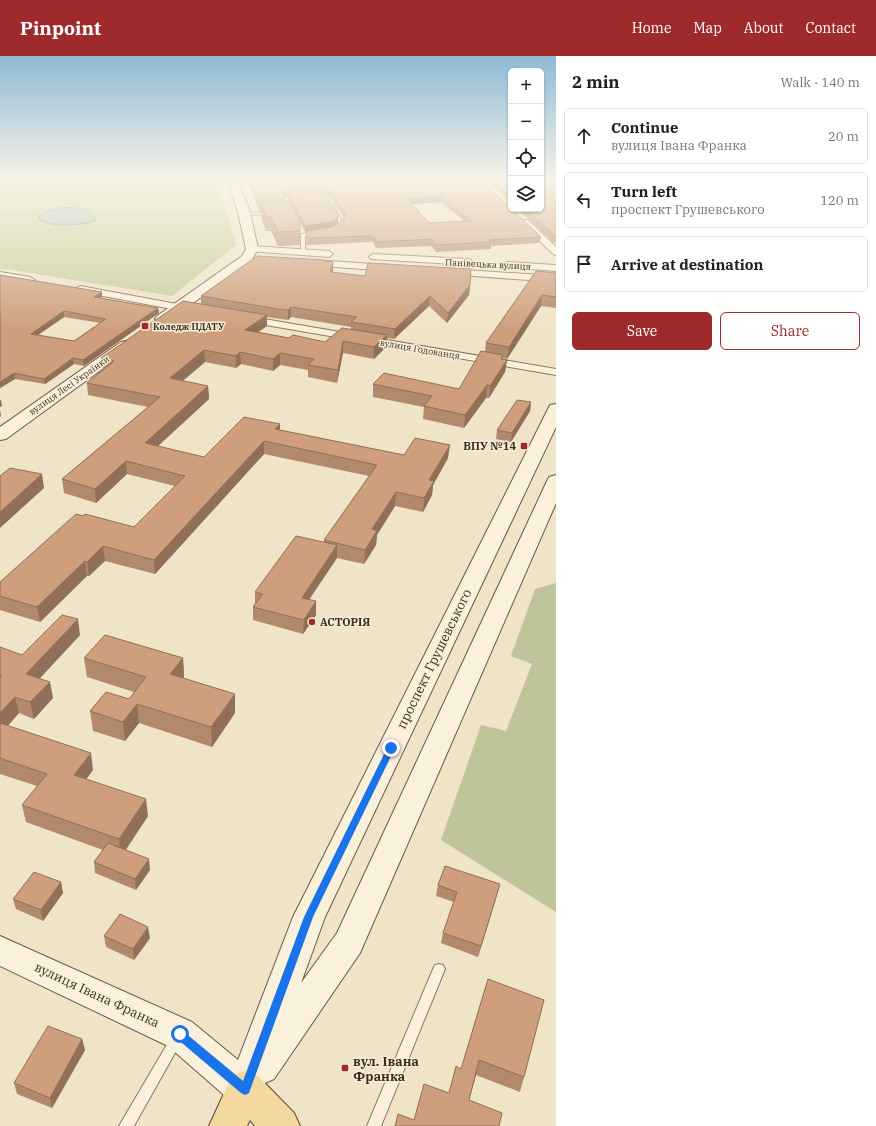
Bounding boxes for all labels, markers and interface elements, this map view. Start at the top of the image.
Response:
text: Pinpoint [20,16,101,40]
text: Home [632,19,671,37]
text: Map [693,19,722,37]
text: About [744,19,783,37]
text: Contact [805,19,856,37]
map controls [508,68,544,212]
button: + [508,68,544,104]
text: 2 min [572,71,620,93]
text: Walk · 140 m [781,74,860,91]
button: − [508,104,544,140]
text: Continue [611,118,678,137]
icon: ahead [573,125,595,147]
text: 20 m [828,128,859,145]
text: вулиця Івана Франка [611,137,747,154]
button: locate [508,140,544,176]
button: layers [508,176,544,212]
text: Turn left [611,182,677,201]
icon: left [573,189,595,211]
text: 120 m [820,192,859,209]
text: проспект Грушевського [611,201,765,218]
icon: arrive [573,253,595,275]
text: Arrive at destination [611,255,763,274]
street label: Панівецька вулиця [445,256,531,272]
button: Save [572,312,712,350]
button: Share [720,312,860,350]
marker: Коледж ПДАТУ [140,321,150,331]
place label: Коледж ПДАТУ [153,321,225,332]
street label: вулиця Годованця [379,337,461,361]
street label: вулиця Лесі Українки [27,353,111,417]
place label: ВПУ №14 [463,439,516,453]
marker: ВПУ №14 [519,441,529,451]
street label: проспект Грушевського [393,586,475,732]
place label: АСТОРІЯ [320,615,370,629]
marker: АСТОРІЯ [307,617,317,627]
route end [382,739,400,757]
street label: вулиця Івана Франка [32,959,162,1031]
route start [171,1025,189,1043]
place label: вул. Івана Франка [353,1053,420,1085]
marker: вул. Івана Франка [340,1063,350,1073]

